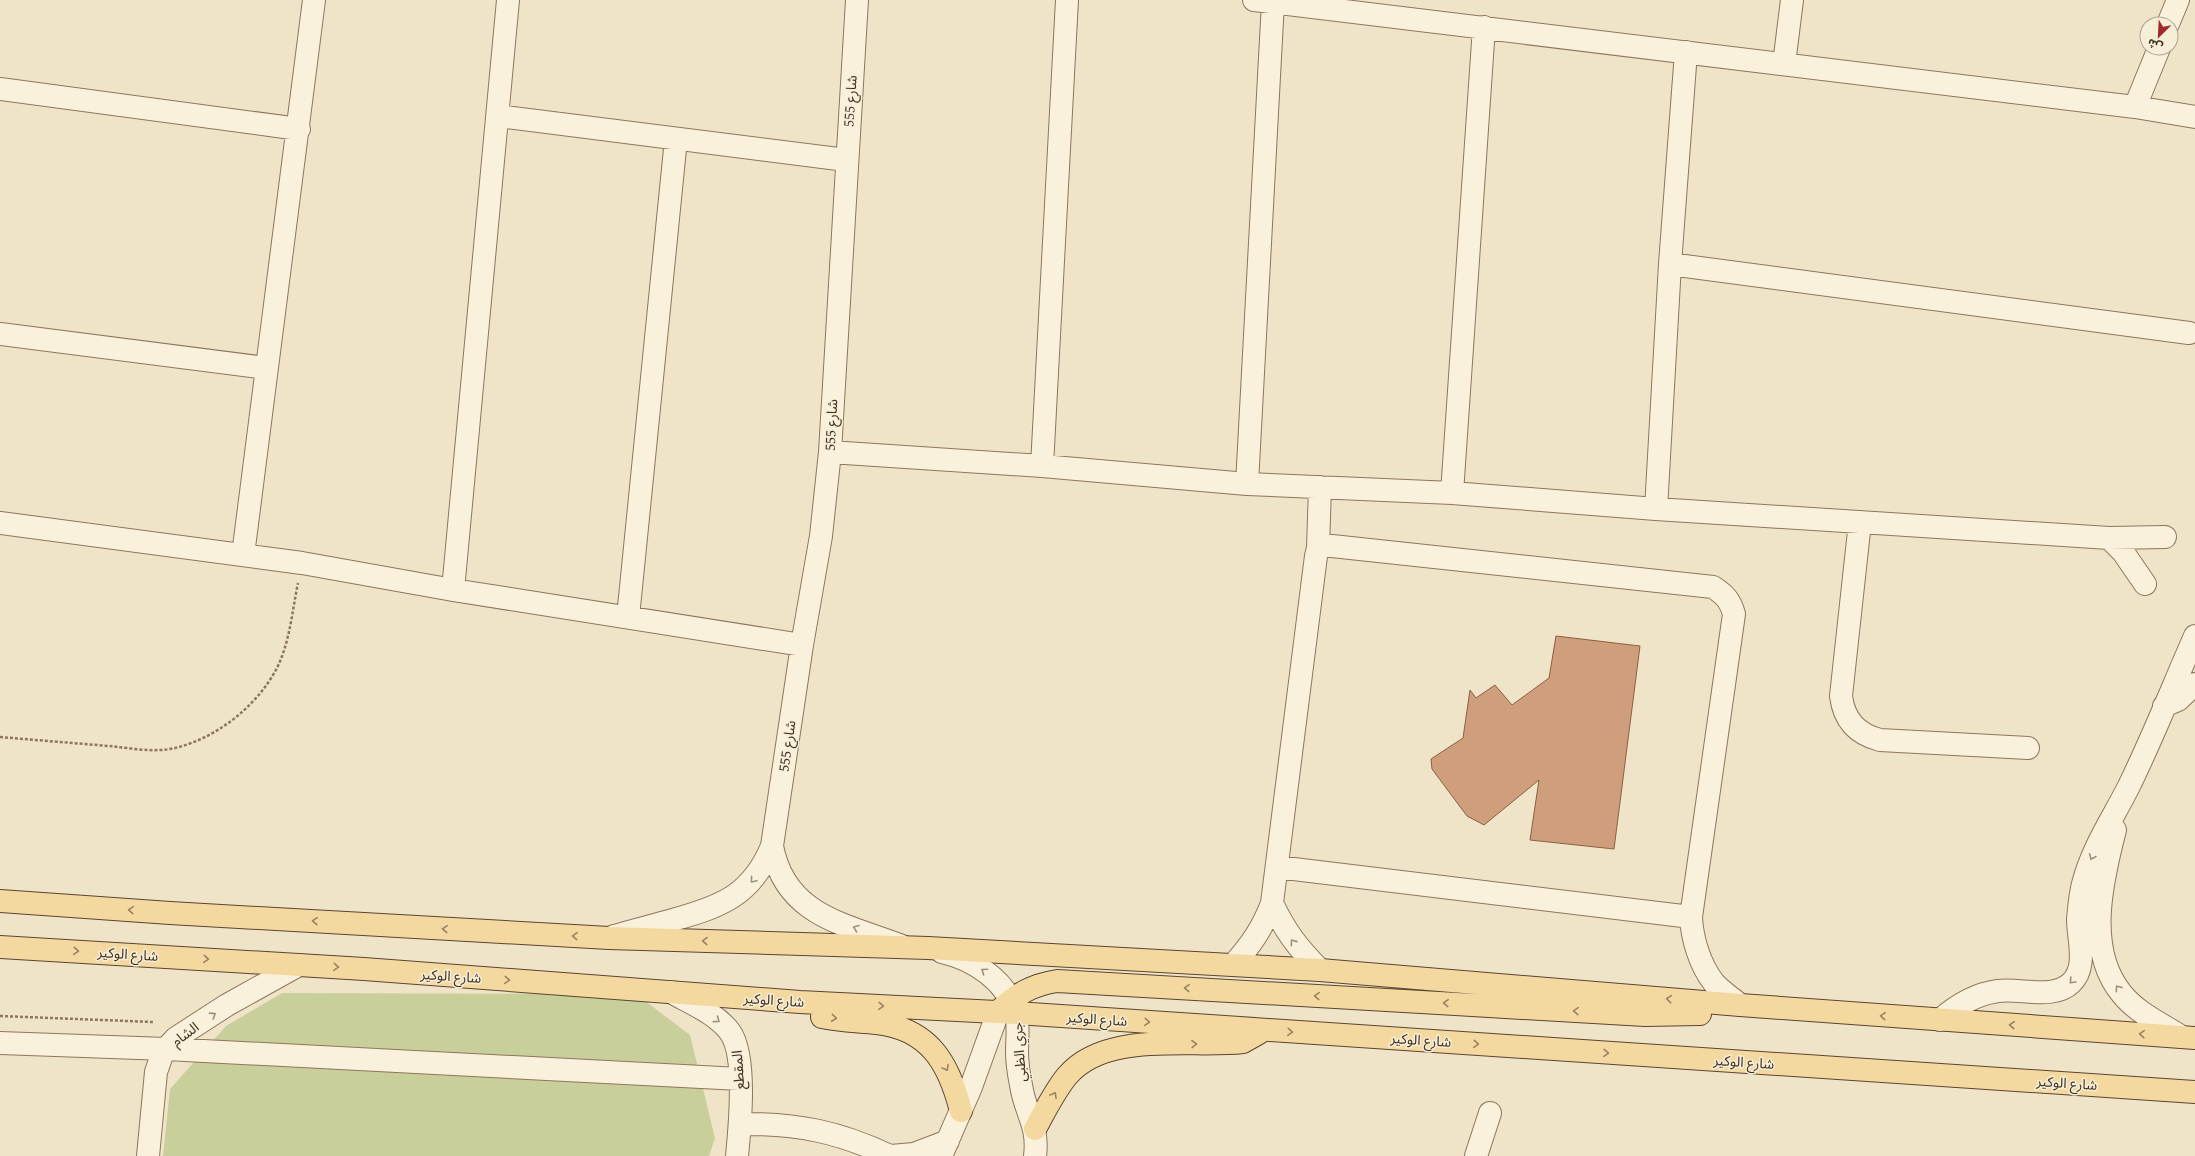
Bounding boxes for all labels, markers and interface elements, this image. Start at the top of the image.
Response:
north arrow [2139,16,2179,56]
text: ش [2145,34,2165,56]
street label: شارع 555 [838,74,863,128]
street label: شارع 555 [820,399,843,451]
street label: شارع 555 [773,719,801,773]
one-way arrow [2089,853,2097,860]
one-way arrow [750,875,757,882]
one-way arrow [128,906,134,915]
one-way arrow [312,917,318,926]
one-way arrow [442,924,448,933]
one-way arrow [852,924,859,932]
one-way arrow [572,931,578,940]
one-way arrow [702,936,708,945]
one-way arrow [1290,939,1298,946]
street label: شارع الوكير [96,942,159,967]
one-way arrow [73,947,79,955]
one-way arrow [203,955,209,964]
one-way arrow [333,963,339,972]
street label: شارع الوكير [419,964,482,989]
one-way arrow [982,969,989,976]
one-way arrow [504,976,510,985]
one-way arrow [2069,976,2077,984]
one-way arrow [1184,984,1190,993]
one-way arrow [2116,986,2123,993]
street label: شارع الوكير [742,988,805,1013]
one-way arrow [1314,991,1320,1000]
one-way arrow [1666,995,1672,1004]
one-way arrow [1443,999,1449,1008]
one-way arrow [878,1002,884,1011]
one-way arrow [1573,1006,1579,1015]
street label: شارع الوكير [1065,1007,1128,1032]
one-way arrow [1880,1011,1886,1020]
one-way arrow [209,1012,216,1019]
one-way arrow [831,1014,837,1023]
one-way arrow [712,1015,719,1022]
street label: الشام [167,1017,203,1052]
one-way arrow [1144,1018,1150,1027]
street label: جري الظبي [1007,1021,1032,1083]
one-way arrow [2009,1021,2015,1030]
one-way arrow [1287,1027,1293,1036]
street label: شارع الوكير [1389,1028,1452,1053]
one-way arrow [2139,1030,2145,1039]
one-way arrow [1473,1039,1479,1048]
one-way arrow [1191,1040,1197,1048]
one-way arrow [1603,1048,1609,1057]
street label: المقطع [727,1050,750,1090]
street label: شارع الوكير [1712,1050,1775,1075]
one-way arrow [942,1064,949,1071]
street label: شارع الوكير [2035,1071,2098,1096]
one-way arrow [1050,1092,1057,1099]

